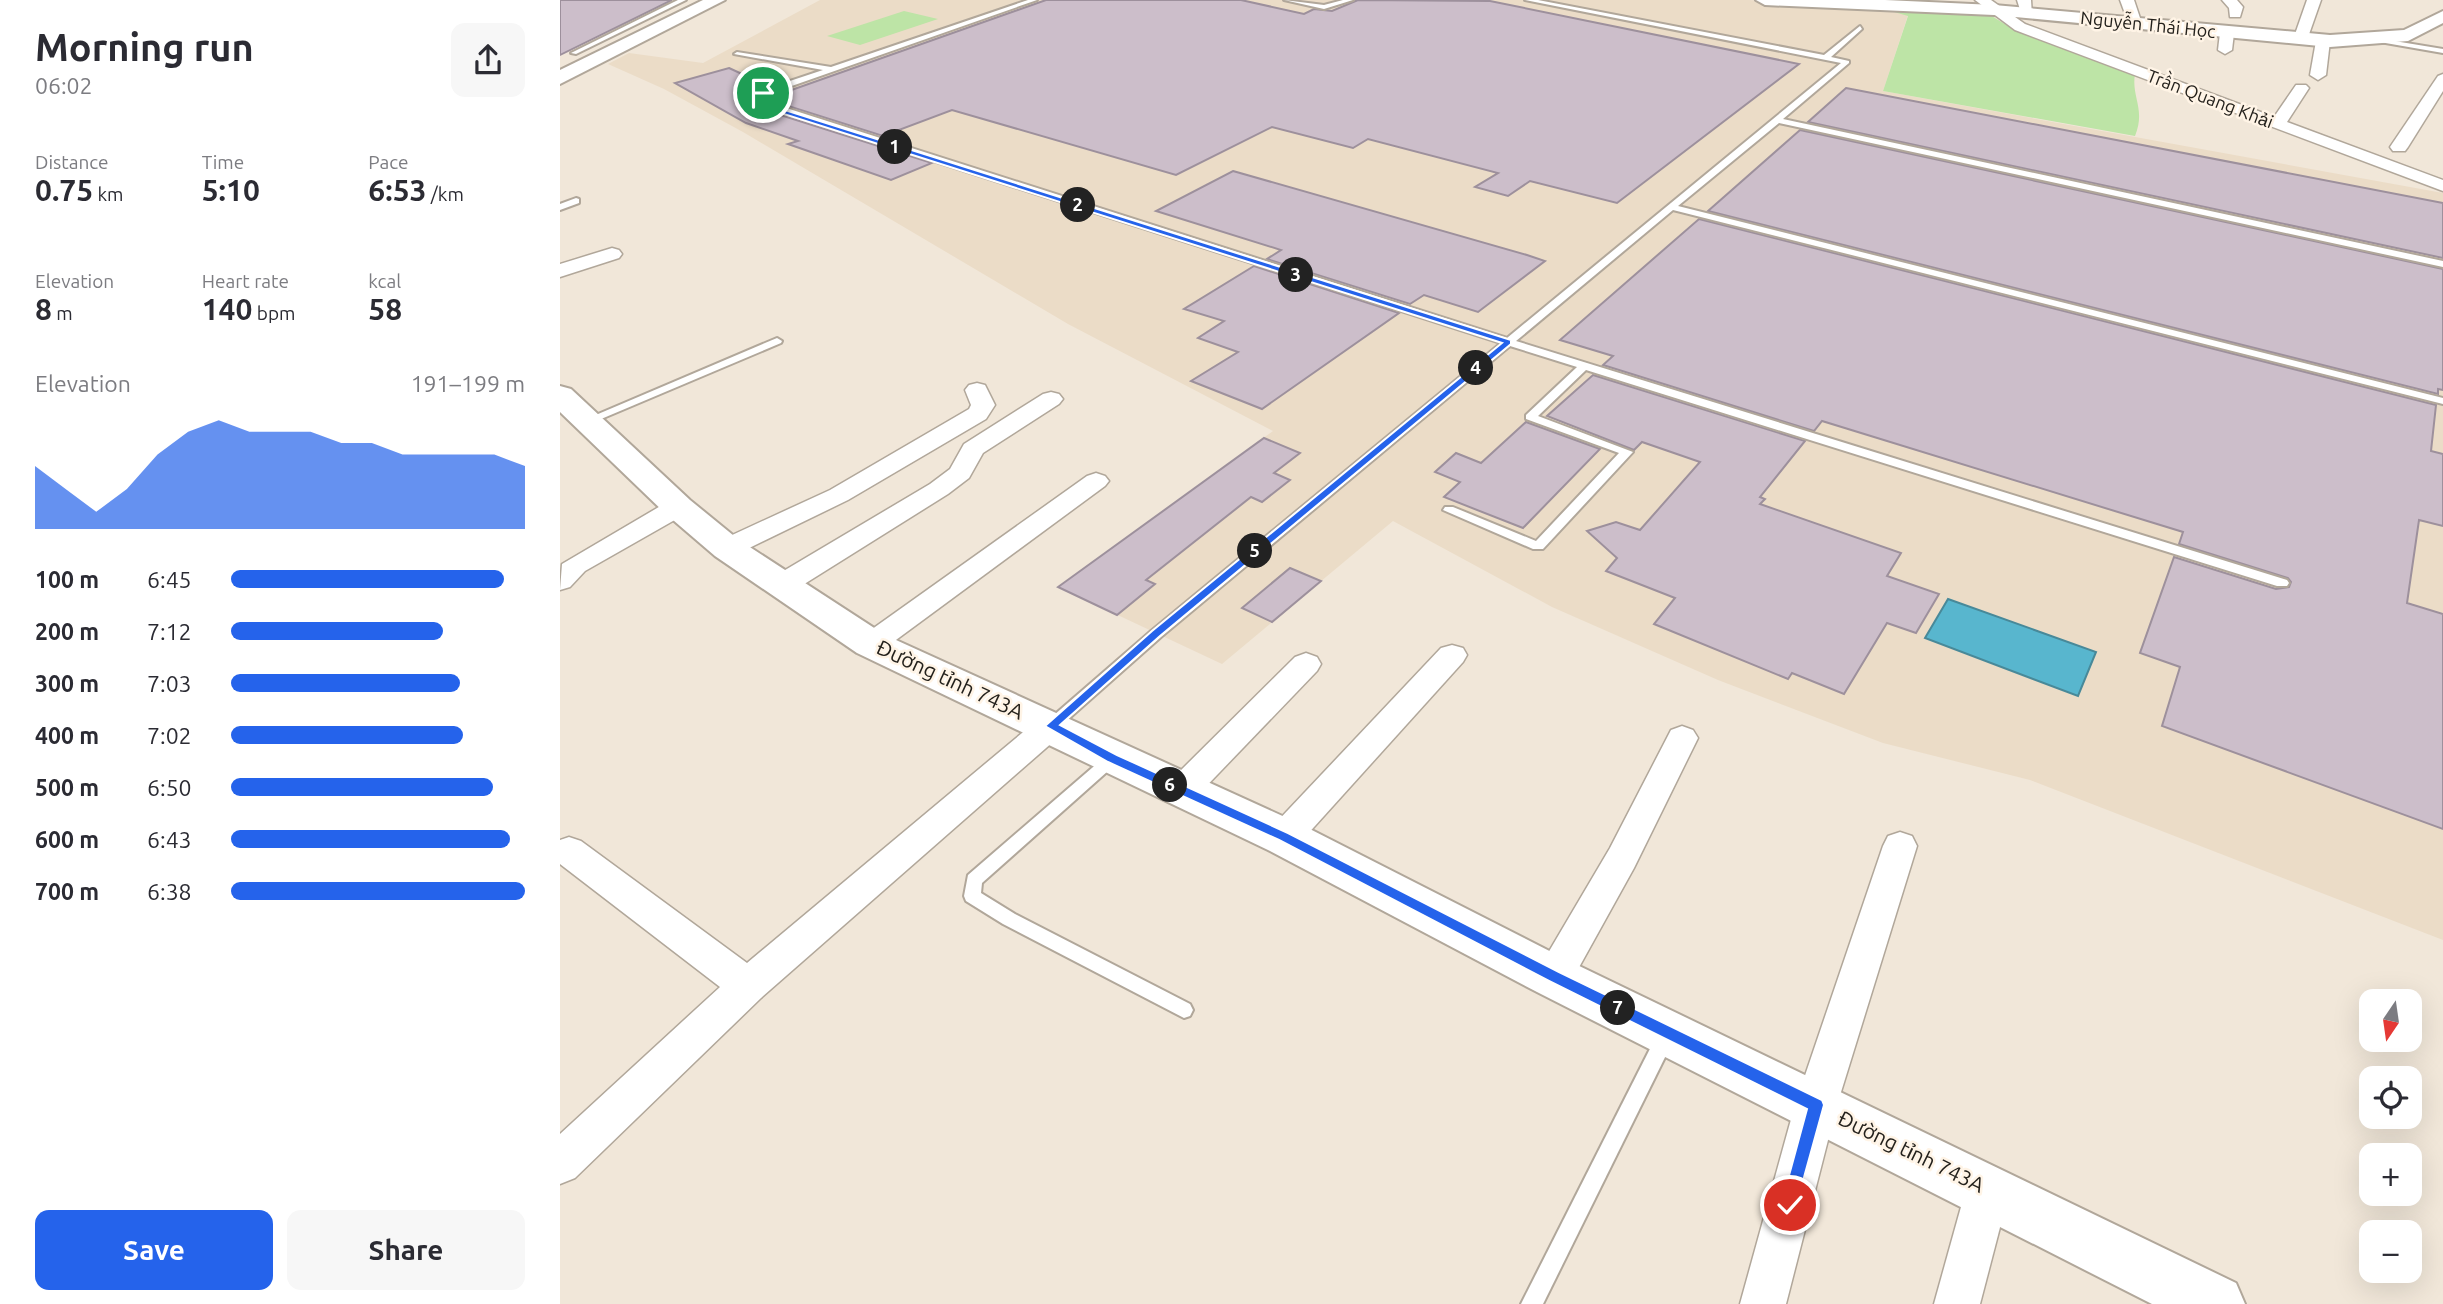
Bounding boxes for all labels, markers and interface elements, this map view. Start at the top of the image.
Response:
street label: Nguyễn Thái Học [2079,5,2217,41]
button: share [451,23,525,97]
text: Morning run [35,26,254,68]
pin [733,63,793,123]
street label: Trần Quang Khải [2144,63,2277,132]
text: 06:02 [35,73,93,98]
icon: arrive [744,74,782,112]
pin: 1 [878,130,912,164]
text: 1 [889,135,900,157]
text: Distance [35,151,109,173]
text: Time [202,151,244,173]
text: Pace [368,151,409,173]
text: 0.75 [35,173,93,207]
text: 5:10 [202,173,260,207]
text: 6:53 [368,173,426,207]
text: km [93,183,123,205]
text: /km [426,183,464,205]
pin: 2 [1060,188,1096,222]
text: 2 [1072,193,1083,215]
pin: 3 [1278,258,1314,292]
text: 3 [1290,263,1301,285]
text: Elevation [35,270,114,292]
text: Heart rate [202,270,289,292]
text: kcal [368,270,401,292]
text: 8 [35,292,52,326]
text: 140 [202,292,252,326]
text: 58 [368,292,402,326]
text: m [52,302,73,324]
text: bpm [252,302,295,324]
pin: 4 [1458,350,1494,386]
text: 4 [1470,356,1481,378]
text: Elevation [35,371,131,396]
text: 191–199 m [411,371,525,396]
pin: 5 [1238,534,1272,568]
text: 5 [1249,539,1260,561]
text: 100 m [35,567,99,592]
text: 6:45 [147,567,192,592]
text: 200 m [35,619,99,644]
text: 7:12 [147,619,192,644]
street label: Đường tỉnh 743A [873,634,1028,724]
text: 300 m [35,671,99,696]
text: 7:03 [147,671,192,696]
text: 400 m [35,723,99,748]
text: 7:02 [147,723,192,748]
pin: 6 [1152,768,1188,802]
text: 6 [1164,773,1175,795]
text: 500 m [35,775,99,800]
text: 6:50 [147,775,192,800]
text: 600 m [35,827,99,852]
text: 6:43 [147,827,192,852]
text: 700 m [35,879,99,904]
text: 6:38 [147,879,192,904]
north arrow [2359,989,2422,1052]
map controls [2359,989,2422,1283]
pin: 7 [1600,990,1636,1026]
text: 7 [1612,996,1623,1018]
button: locate [2359,1066,2422,1129]
street label: Đường tỉnh 743A [1834,1105,1989,1197]
button: + [2359,1143,2422,1206]
pin [1760,1175,1820,1235]
icon: check [1771,1186,1809,1224]
button: Save [35,1210,273,1290]
button: Share [287,1210,525,1290]
button: − [2359,1220,2422,1283]

